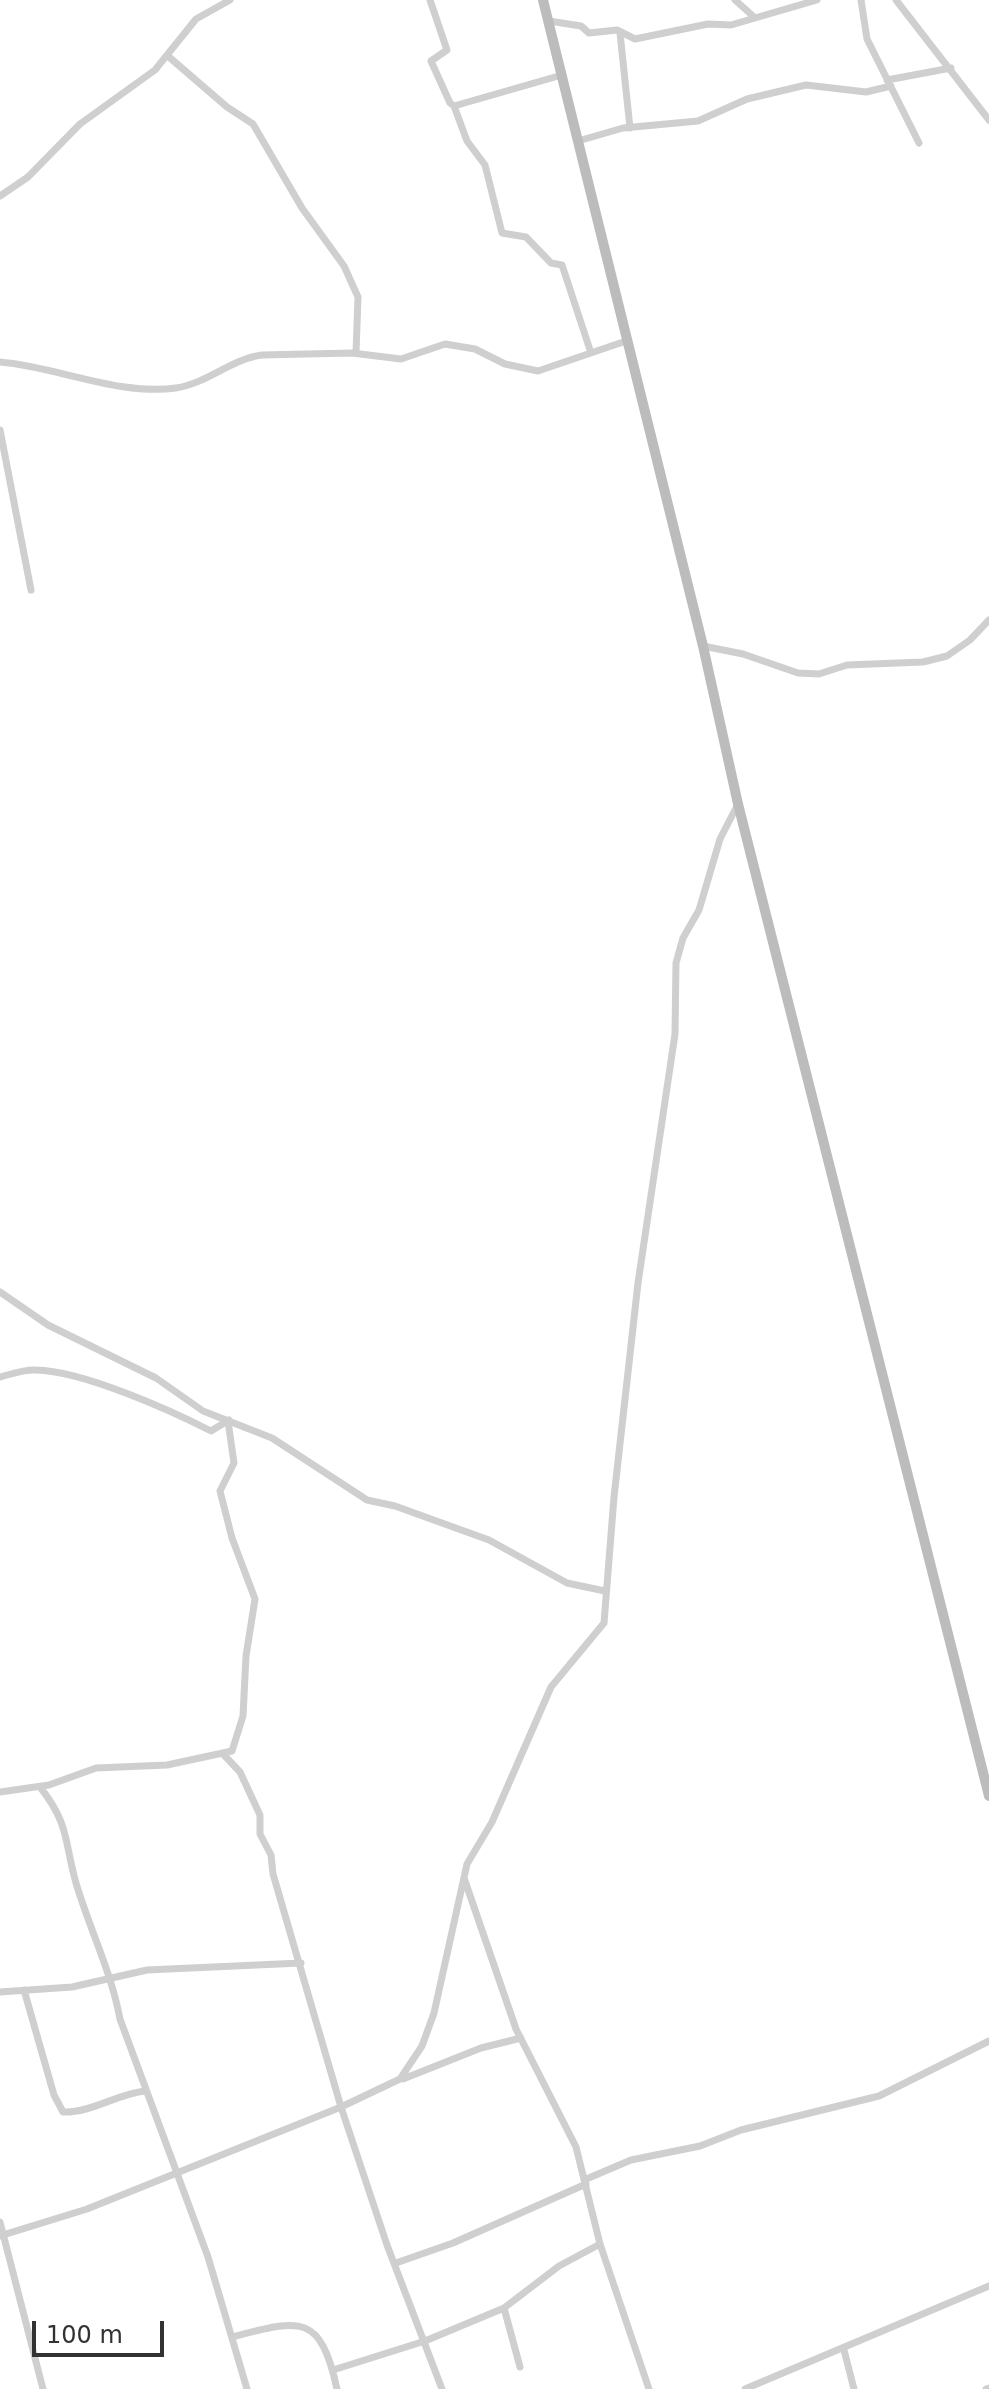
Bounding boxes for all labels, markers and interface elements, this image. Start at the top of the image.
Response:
scale bar [36,2305,168,2355]
text: 100 m [46,2321,123,2349]

